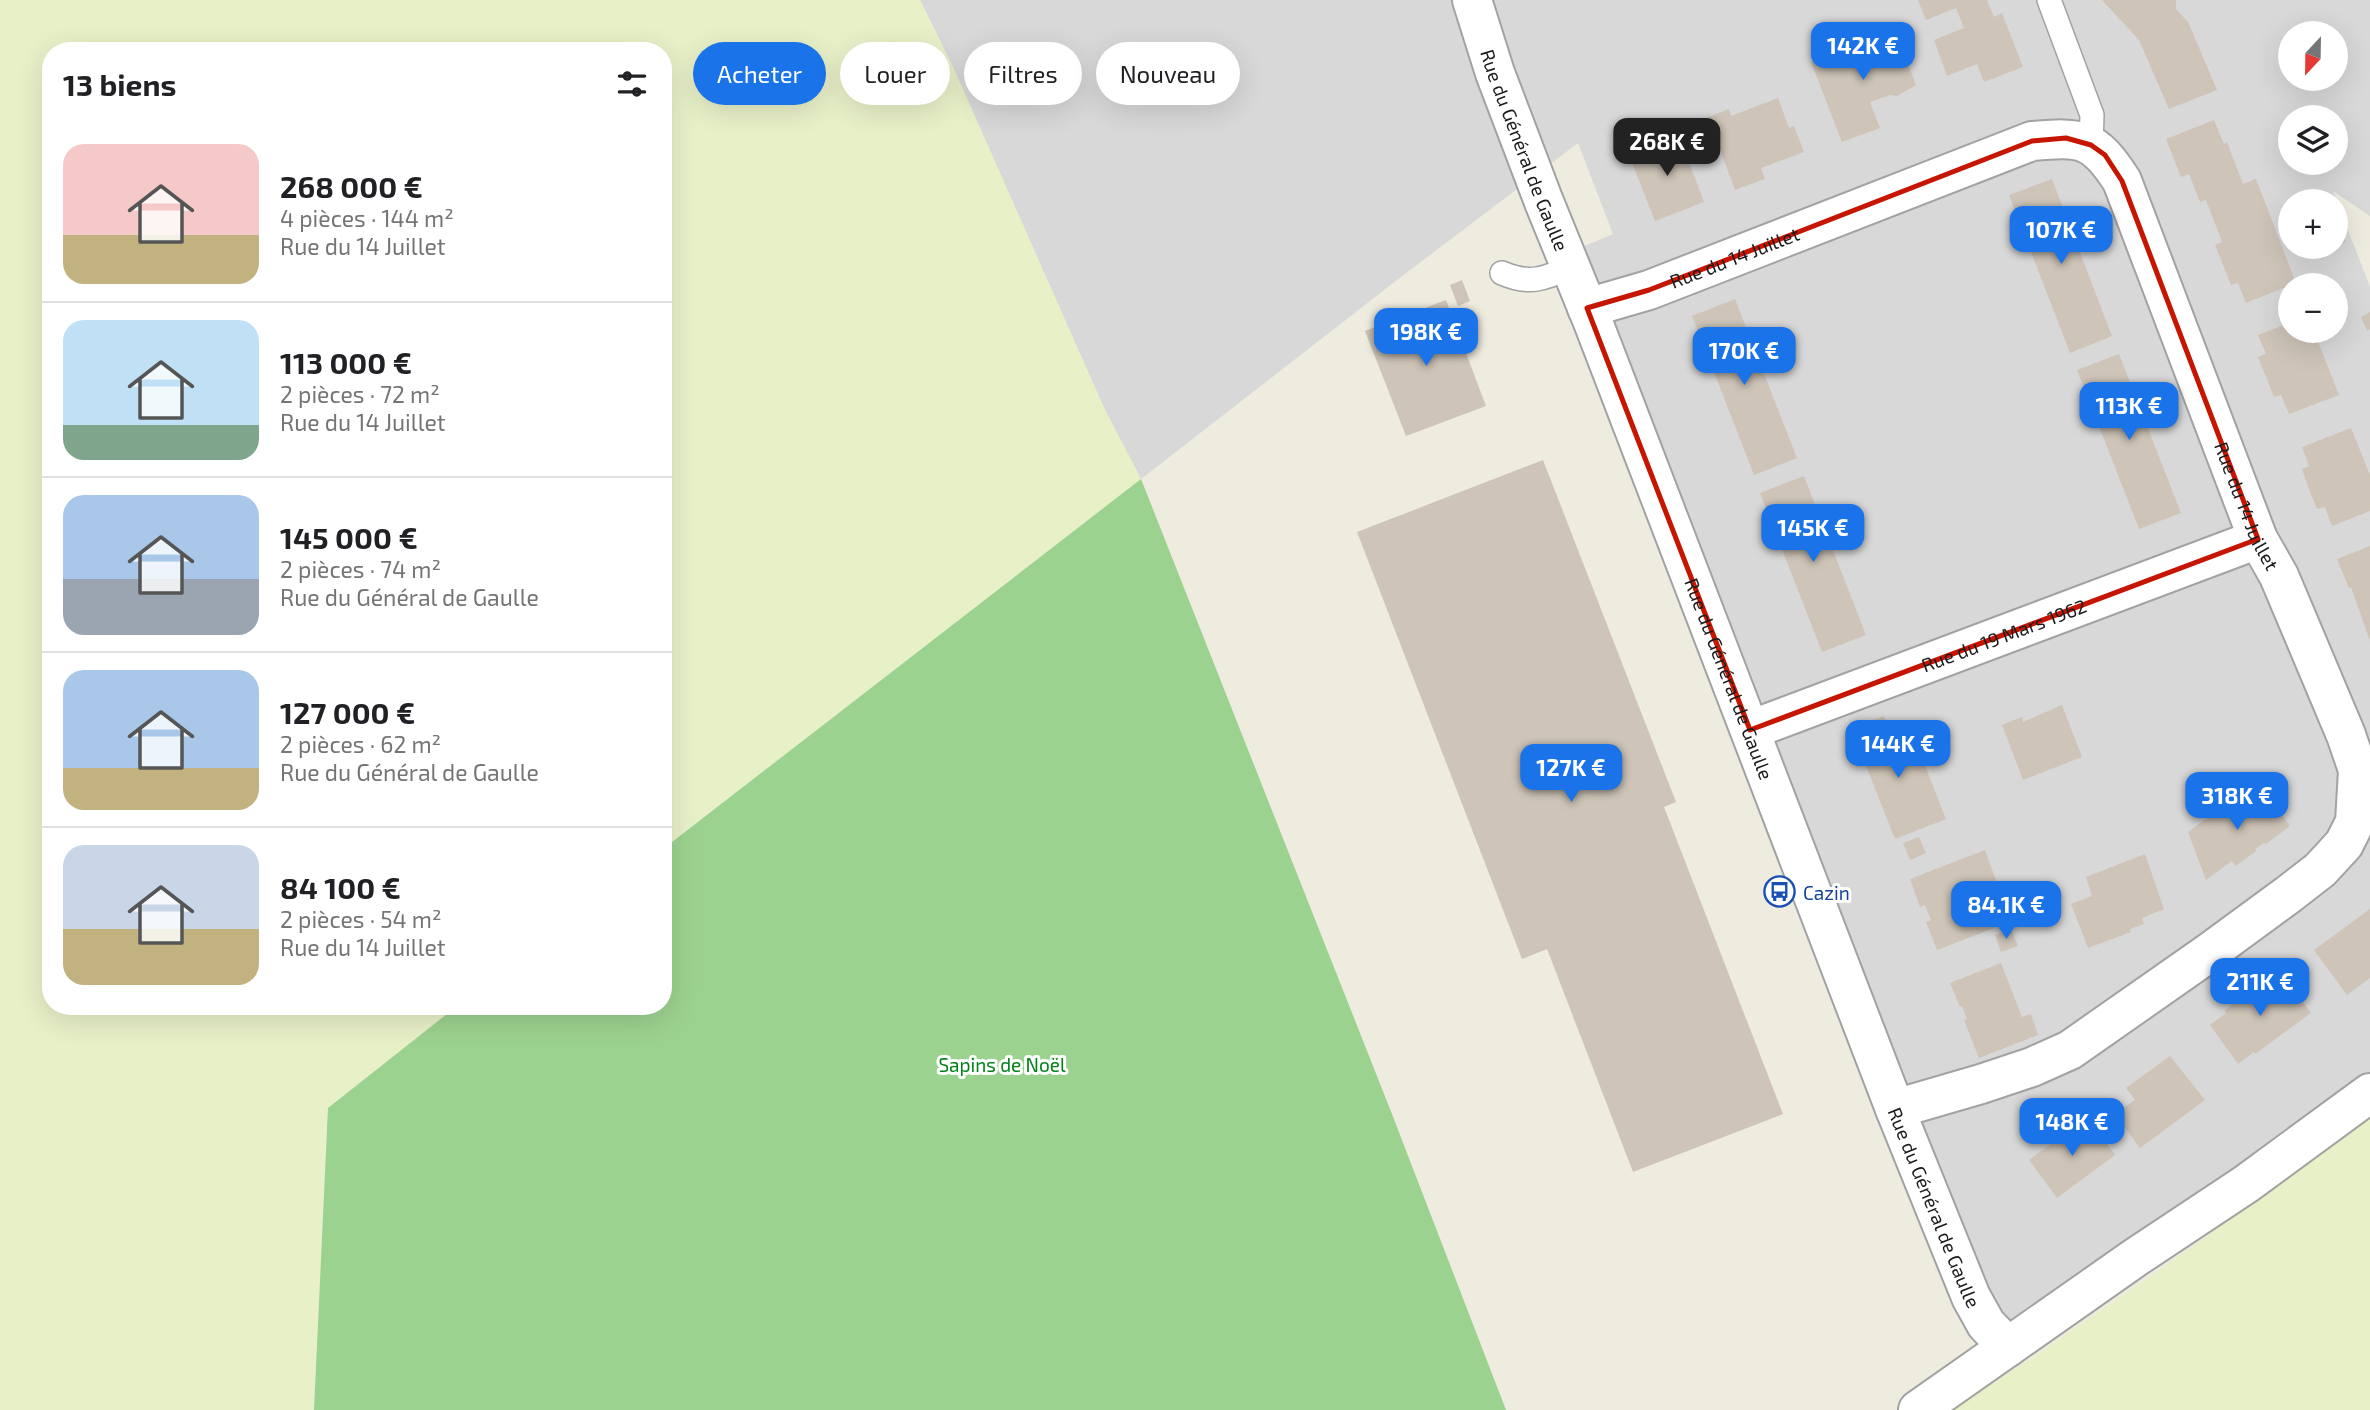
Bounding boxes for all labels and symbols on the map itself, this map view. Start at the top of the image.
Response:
north arrow [2278,21,2348,91]
pin: 142K € [1806,22,1920,82]
street label: Rue du Général de Gaulle [1477,46,1574,254]
pin: 268K € [1610,118,1724,178]
pin: 107K € [2004,206,2118,266]
street label: Rue du 14 Juillet [1666,221,1802,292]
pin: 198K € [1369,308,1483,368]
pin: 170K € [1687,328,1801,387]
pin: 113K € [2072,382,2186,442]
street label: Rue du 14 Juillet [2211,438,2285,574]
pin: 145K € [1756,504,1870,564]
street label: Rue du Général de Gaulle [1681,574,1779,783]
street label: Rue du 19 Mars 1962 [1918,593,2089,676]
pin: 144K € [1841,720,1955,780]
pin: 127K € [1514,744,1628,804]
pin: 318K € [2180,772,2294,832]
bus stop icon: Cazin [1763,875,1797,909]
place label: Cazin [1803,881,1850,904]
pin: 84.1K € [1941,881,2071,941]
pin: 211K € [2203,958,2317,1018]
park label: Sapins de Noël [938,1053,1066,1076]
pin: 148K € [2015,1098,2129,1158]
street label: Rue du Général de Gaulle [1884,1104,1986,1311]

